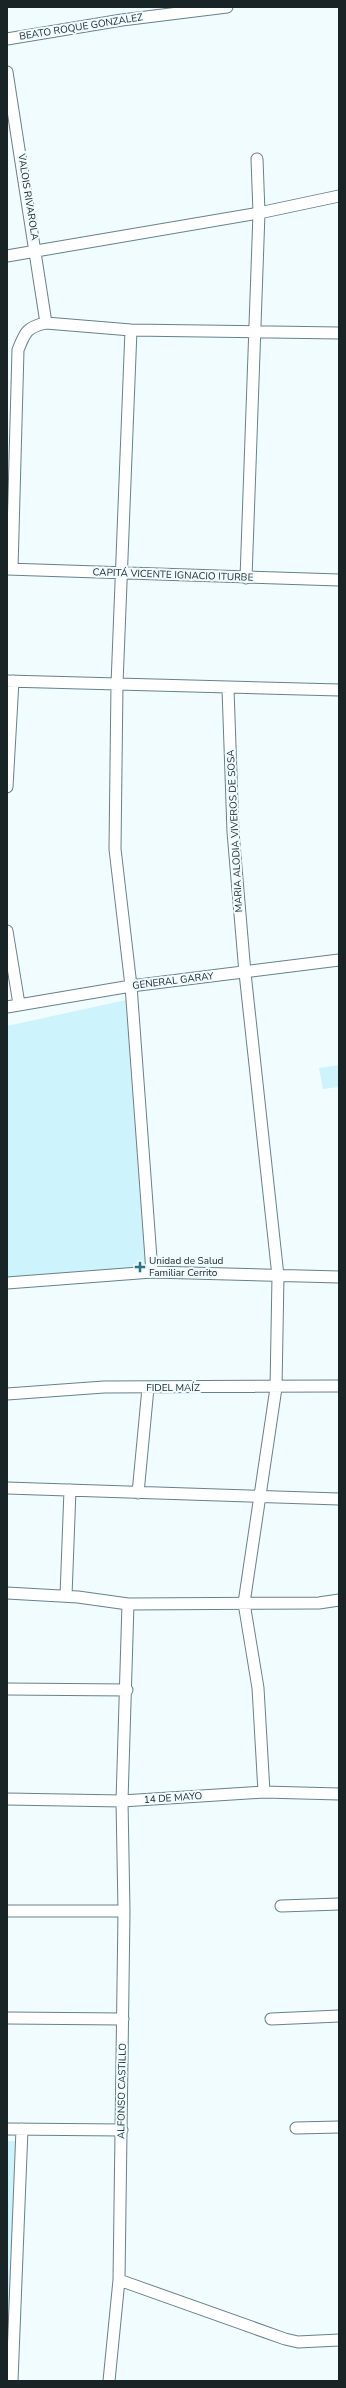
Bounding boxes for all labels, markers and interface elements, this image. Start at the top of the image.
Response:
street label: BEATO ROQUE GONZALEZ [18,10,144,44]
street label: VALOIS RIVAROLA [14,152,42,242]
street label: CAPITÁ VICENTE IGNACIO ITURBE [92,565,254,585]
street label: MARIA ALODIA VIVEROS DE SOSA [224,748,246,913]
street label: GENERAL GARAY [131,969,216,993]
place label: Unidad de Salud Familiar Cerrito [149,1254,224,1280]
marker: Unidad de Salud Familiar Cerrito [134,1261,146,1273]
street label: FIDEL MAÍZ [146,1381,200,1395]
street label: 14 DE MAYO [143,1789,203,1807]
street label: ALFONSO CASTILLO [114,2043,130,2139]

